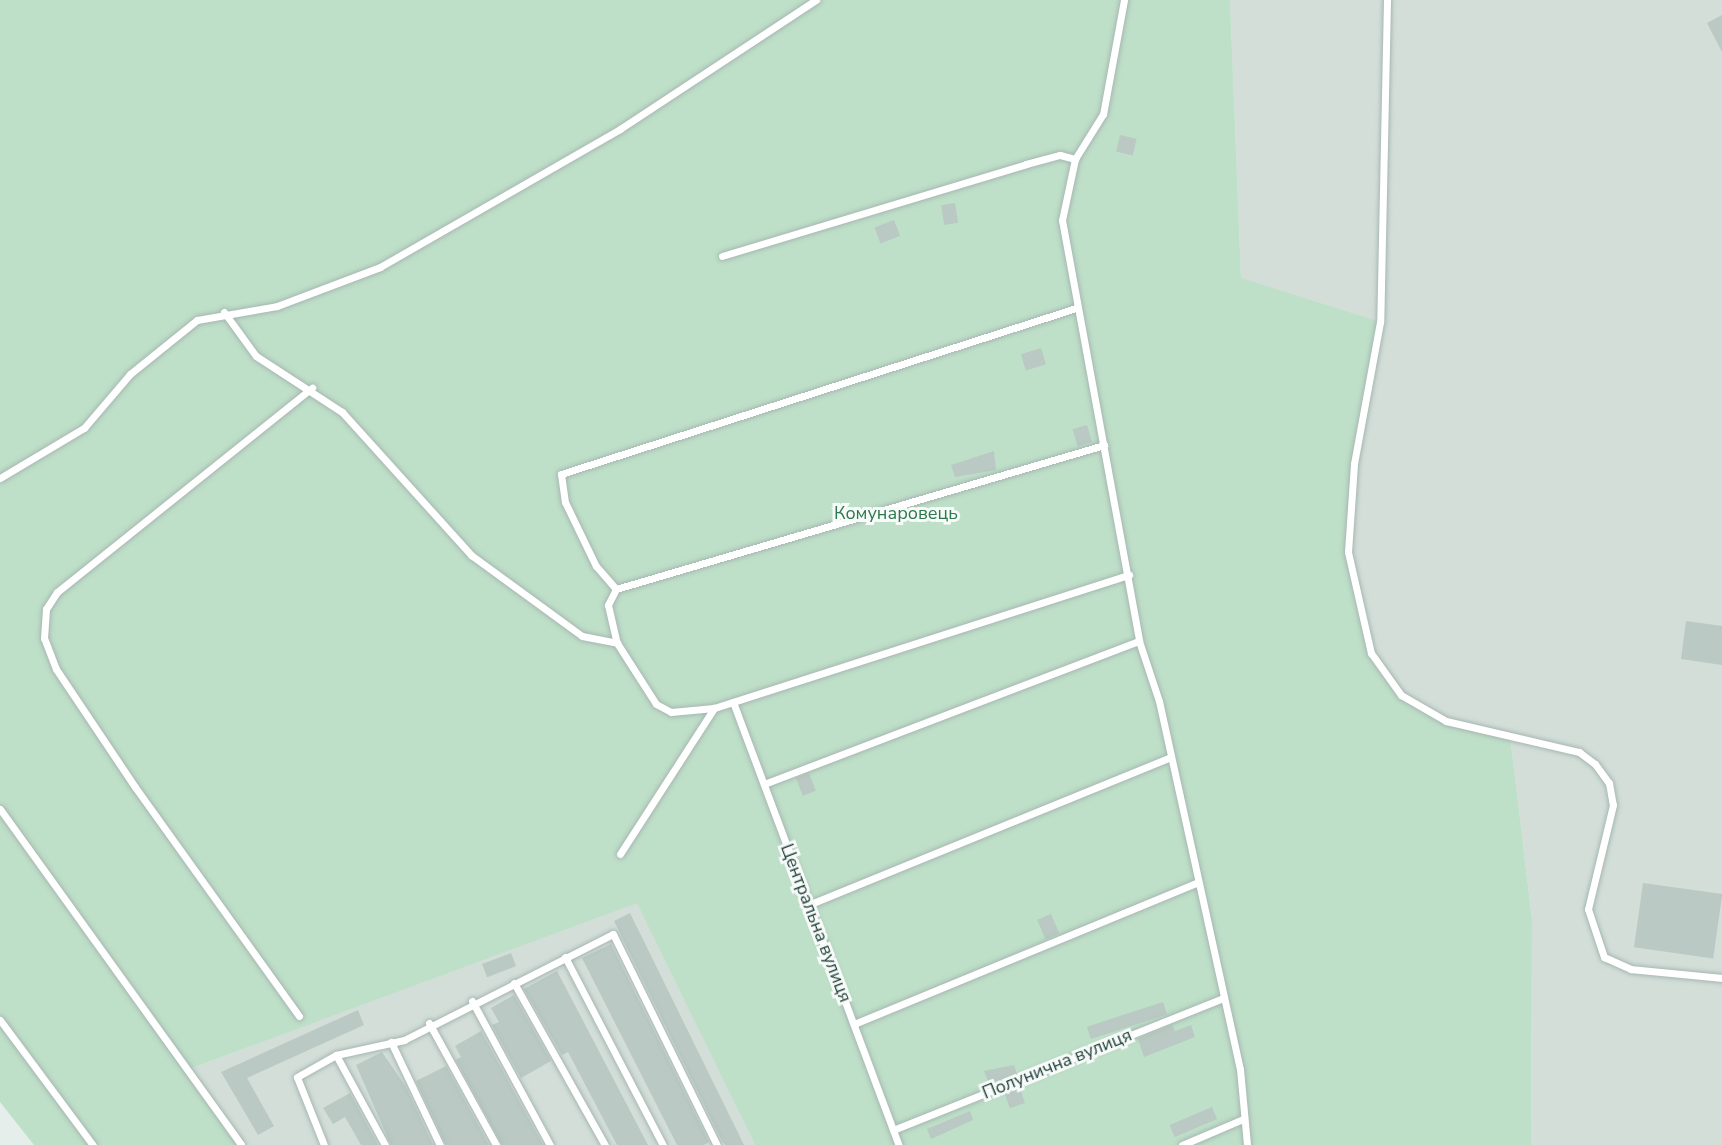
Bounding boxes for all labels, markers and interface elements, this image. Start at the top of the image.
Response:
park label: Комунаровець [834,502,958,524]
street label: Центральна вулиця [776,841,856,1005]
street label: Полунична вулиця [979,1024,1135,1104]

